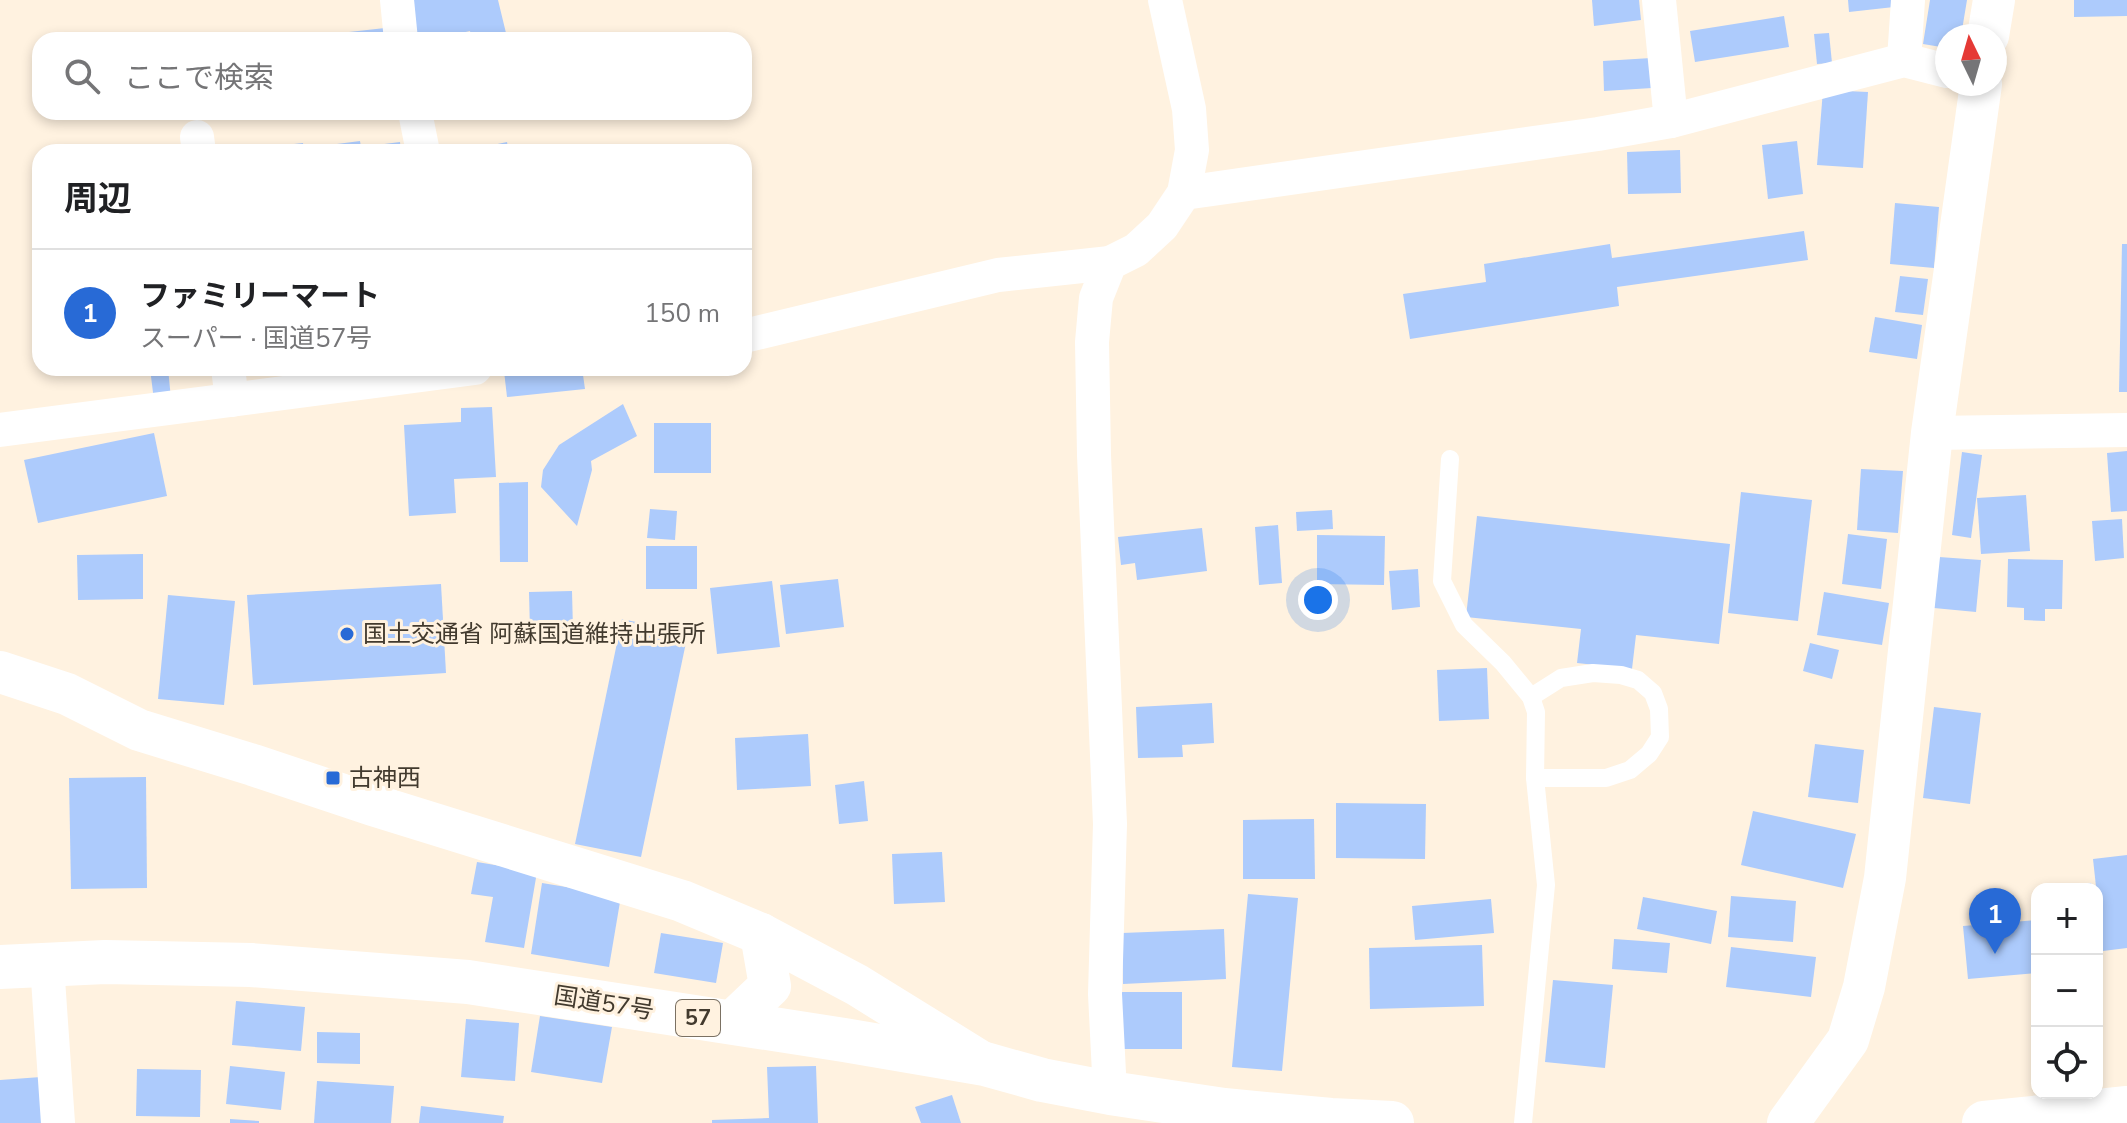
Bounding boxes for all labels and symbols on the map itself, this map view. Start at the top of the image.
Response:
north arrow [1935,24,2007,96]
your location [1298,580,1338,620]
place label: 国土交通省 阿蘇国道維持出張所 [363,618,705,650]
marker: 国土交通省 阿蘇国道維持出張所 [338,625,356,643]
place label: 古神西 [349,762,421,794]
marker: 古神西 [324,769,342,787]
pin: 1 [1969,888,2021,954]
street label: 国道57号 [552,979,656,1027]
road number: 57 [676,1000,720,1036]

